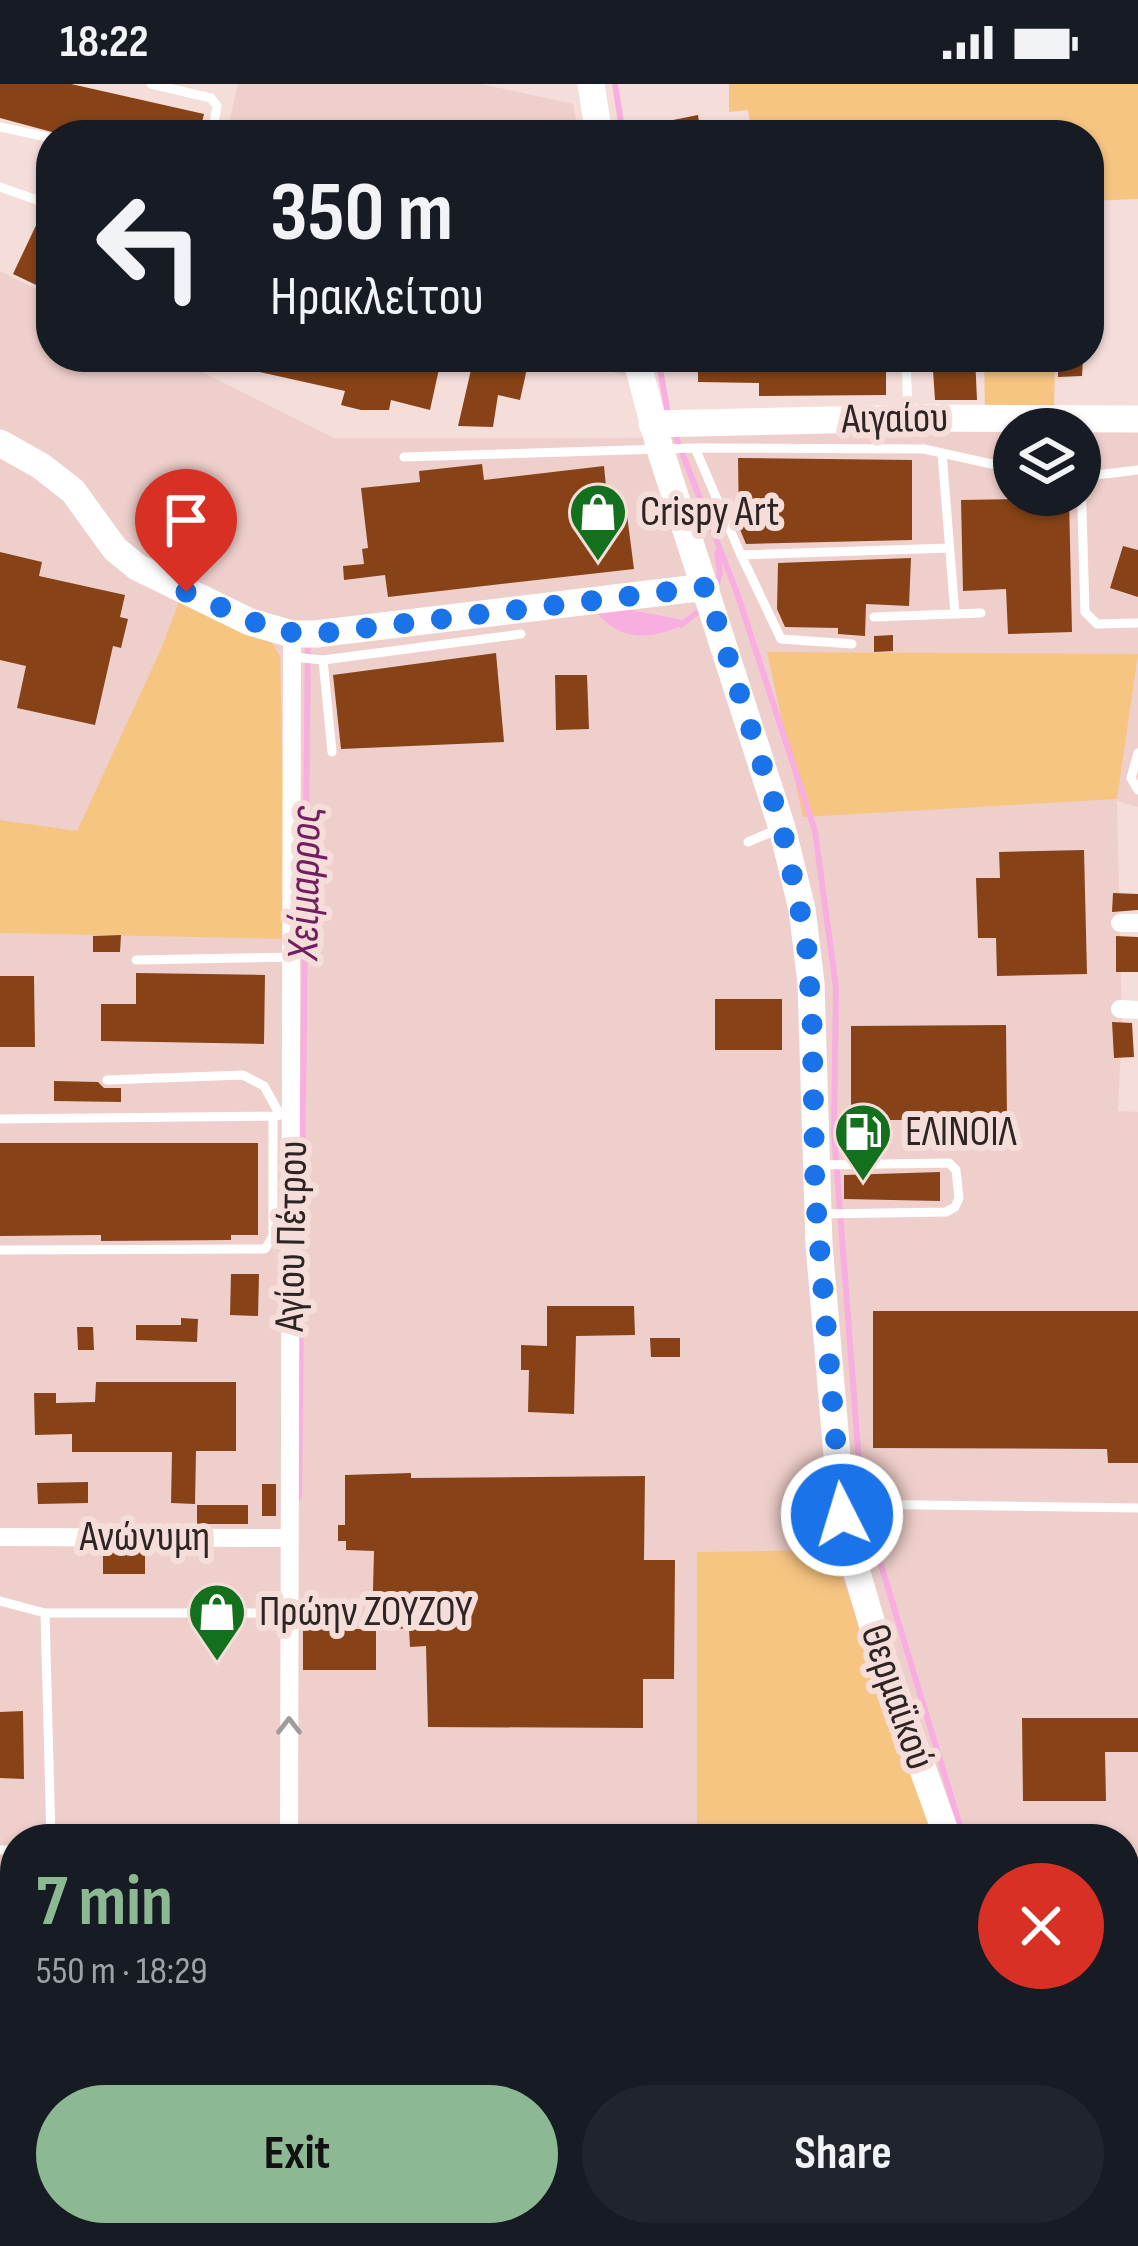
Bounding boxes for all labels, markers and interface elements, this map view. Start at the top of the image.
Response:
text: 18:22 [60,15,148,70]
text: 350 m [270,163,453,264]
icon: left [72,168,228,324]
text: Ηρακλείτου [270,265,484,330]
street label: Αιγαίου [840,393,949,445]
map controls [993,408,1101,516]
button: layers [993,408,1101,516]
pin [135,469,237,592]
shop icon: Crispy Art [567,481,629,563]
icon: arrive [153,487,219,553]
place label: Crispy Art [640,487,779,538]
water label: Χείμαρρος [276,805,334,963]
fuel station icon: ΕΛΙΝΟΙΛ [832,1101,894,1183]
place label: ΕΛΙΝΟΙΛ [905,1107,1017,1158]
street label: Αγίου Πέτρου [265,1140,319,1333]
position arrow [779,1452,905,1578]
street label: Ανώνυμη [79,1512,210,1563]
shop icon: Πρώην ΖΟΥΖΟΥ [186,1581,248,1663]
place label: Πρώην ΖΟΥΖΟΥ [259,1587,473,1638]
street label: Θερμαϊκού [848,1618,946,1776]
one-way arrow [276,1716,302,1734]
text: 7 min [36,1859,173,1946]
button: close [978,1863,1104,1989]
text: 550 m · 18:29 [36,1948,208,1995]
button: Exit [36,2085,558,2223]
button: Share [582,2085,1104,2223]

